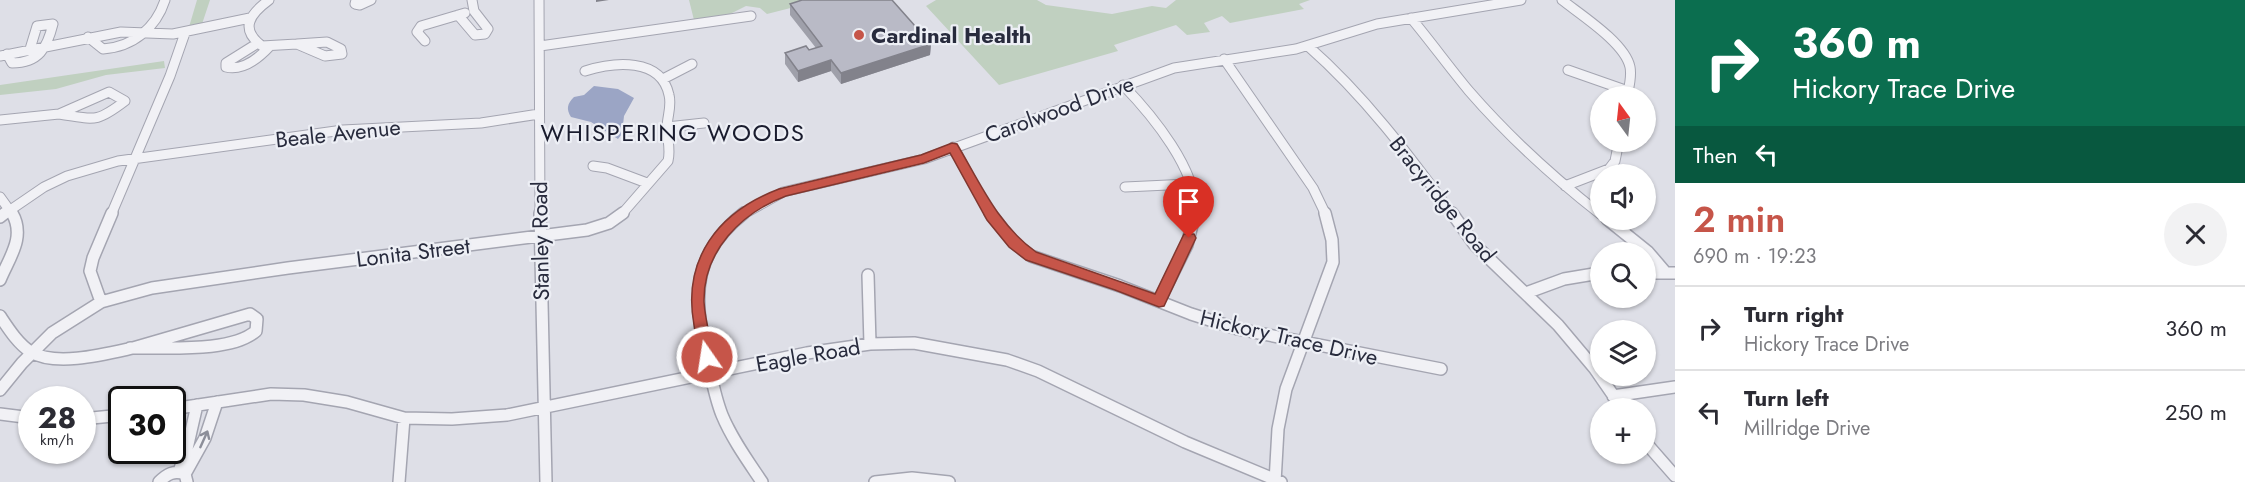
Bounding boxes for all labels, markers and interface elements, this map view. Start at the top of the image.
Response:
text: 360 m [1792,13,1921,74]
place label: Cardinal Health [871,19,1031,51]
icon: right [1693,24,1771,102]
marker: Cardinal Health [852,28,866,42]
street label: Carolwood Drive [980,67,1138,151]
text: Hickory Trace Drive [1792,69,2015,108]
north arrow [1590,86,1656,152]
map controls [1590,86,1656,464]
street label: Beale Avenue [274,111,402,155]
district label: WHISPERING WOODS [541,115,805,150]
street label: Bracyridge Road [1382,129,1504,269]
icon: left [1750,138,1783,171]
text: Then [1693,139,1738,171]
button: sound [1590,164,1656,230]
pin [1163,176,1214,238]
street label: Stanley Road [523,181,557,301]
icon: arrive [1172,185,1205,218]
text: 2 min [1693,193,1785,245]
button: close [2164,203,2227,266]
street label: Lonita Street [354,229,472,275]
button: search [1590,242,1656,308]
text: 690 m · 19:23 [1693,242,1816,271]
text: Turn right [1744,298,1844,330]
street label: Hickory Trace Drive [1197,301,1381,373]
icon: right [1693,312,1726,345]
text: 360 m [2165,312,2227,344]
button: layers [1590,320,1656,386]
position arrow [675,325,739,389]
street label: Eagle Road [753,330,863,380]
text: Hickory Trace Drive [1744,330,1909,359]
text: Turn left [1744,382,1829,414]
speed limit sign: 30 [108,386,186,464]
text: 28 [38,396,76,439]
icon: left [1693,396,1726,429]
text: 250 m [2165,396,2227,428]
button: + [1590,398,1656,464]
text: Millridge Drive [1744,414,1870,443]
text: km/h [40,429,74,451]
one-way arrow [199,430,210,448]

